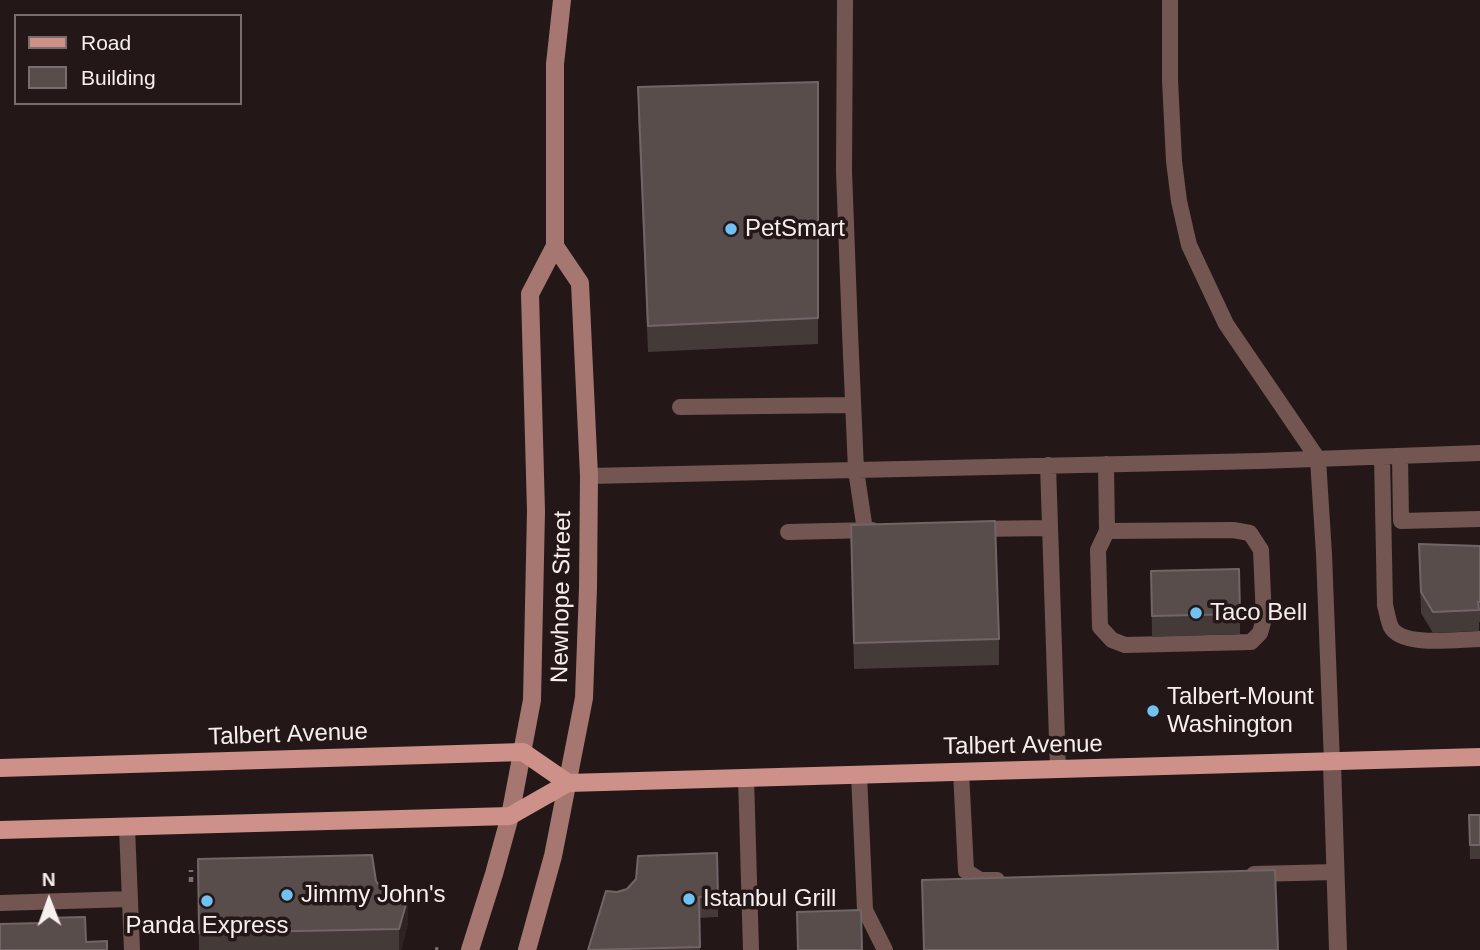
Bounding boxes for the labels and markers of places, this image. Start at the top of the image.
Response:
place label: PetSmart [745,215,845,243]
marker: PetSmart [723,221,739,237]
place label: Taco Bell [1210,599,1307,627]
marker: Taco Bell [1188,605,1204,621]
place label: Talbert-Mount Washington [1167,683,1314,739]
marker: Talbert-Mount Washington [1145,703,1161,719]
place label: Jimmy John's [301,881,446,909]
place label: Istanbul Grill [703,885,836,913]
marker: Jimmy John's [279,887,295,903]
marker: Istanbul Grill [681,891,697,907]
marker: Panda Express [199,893,215,909]
place label: Panda Express [126,912,288,940]

